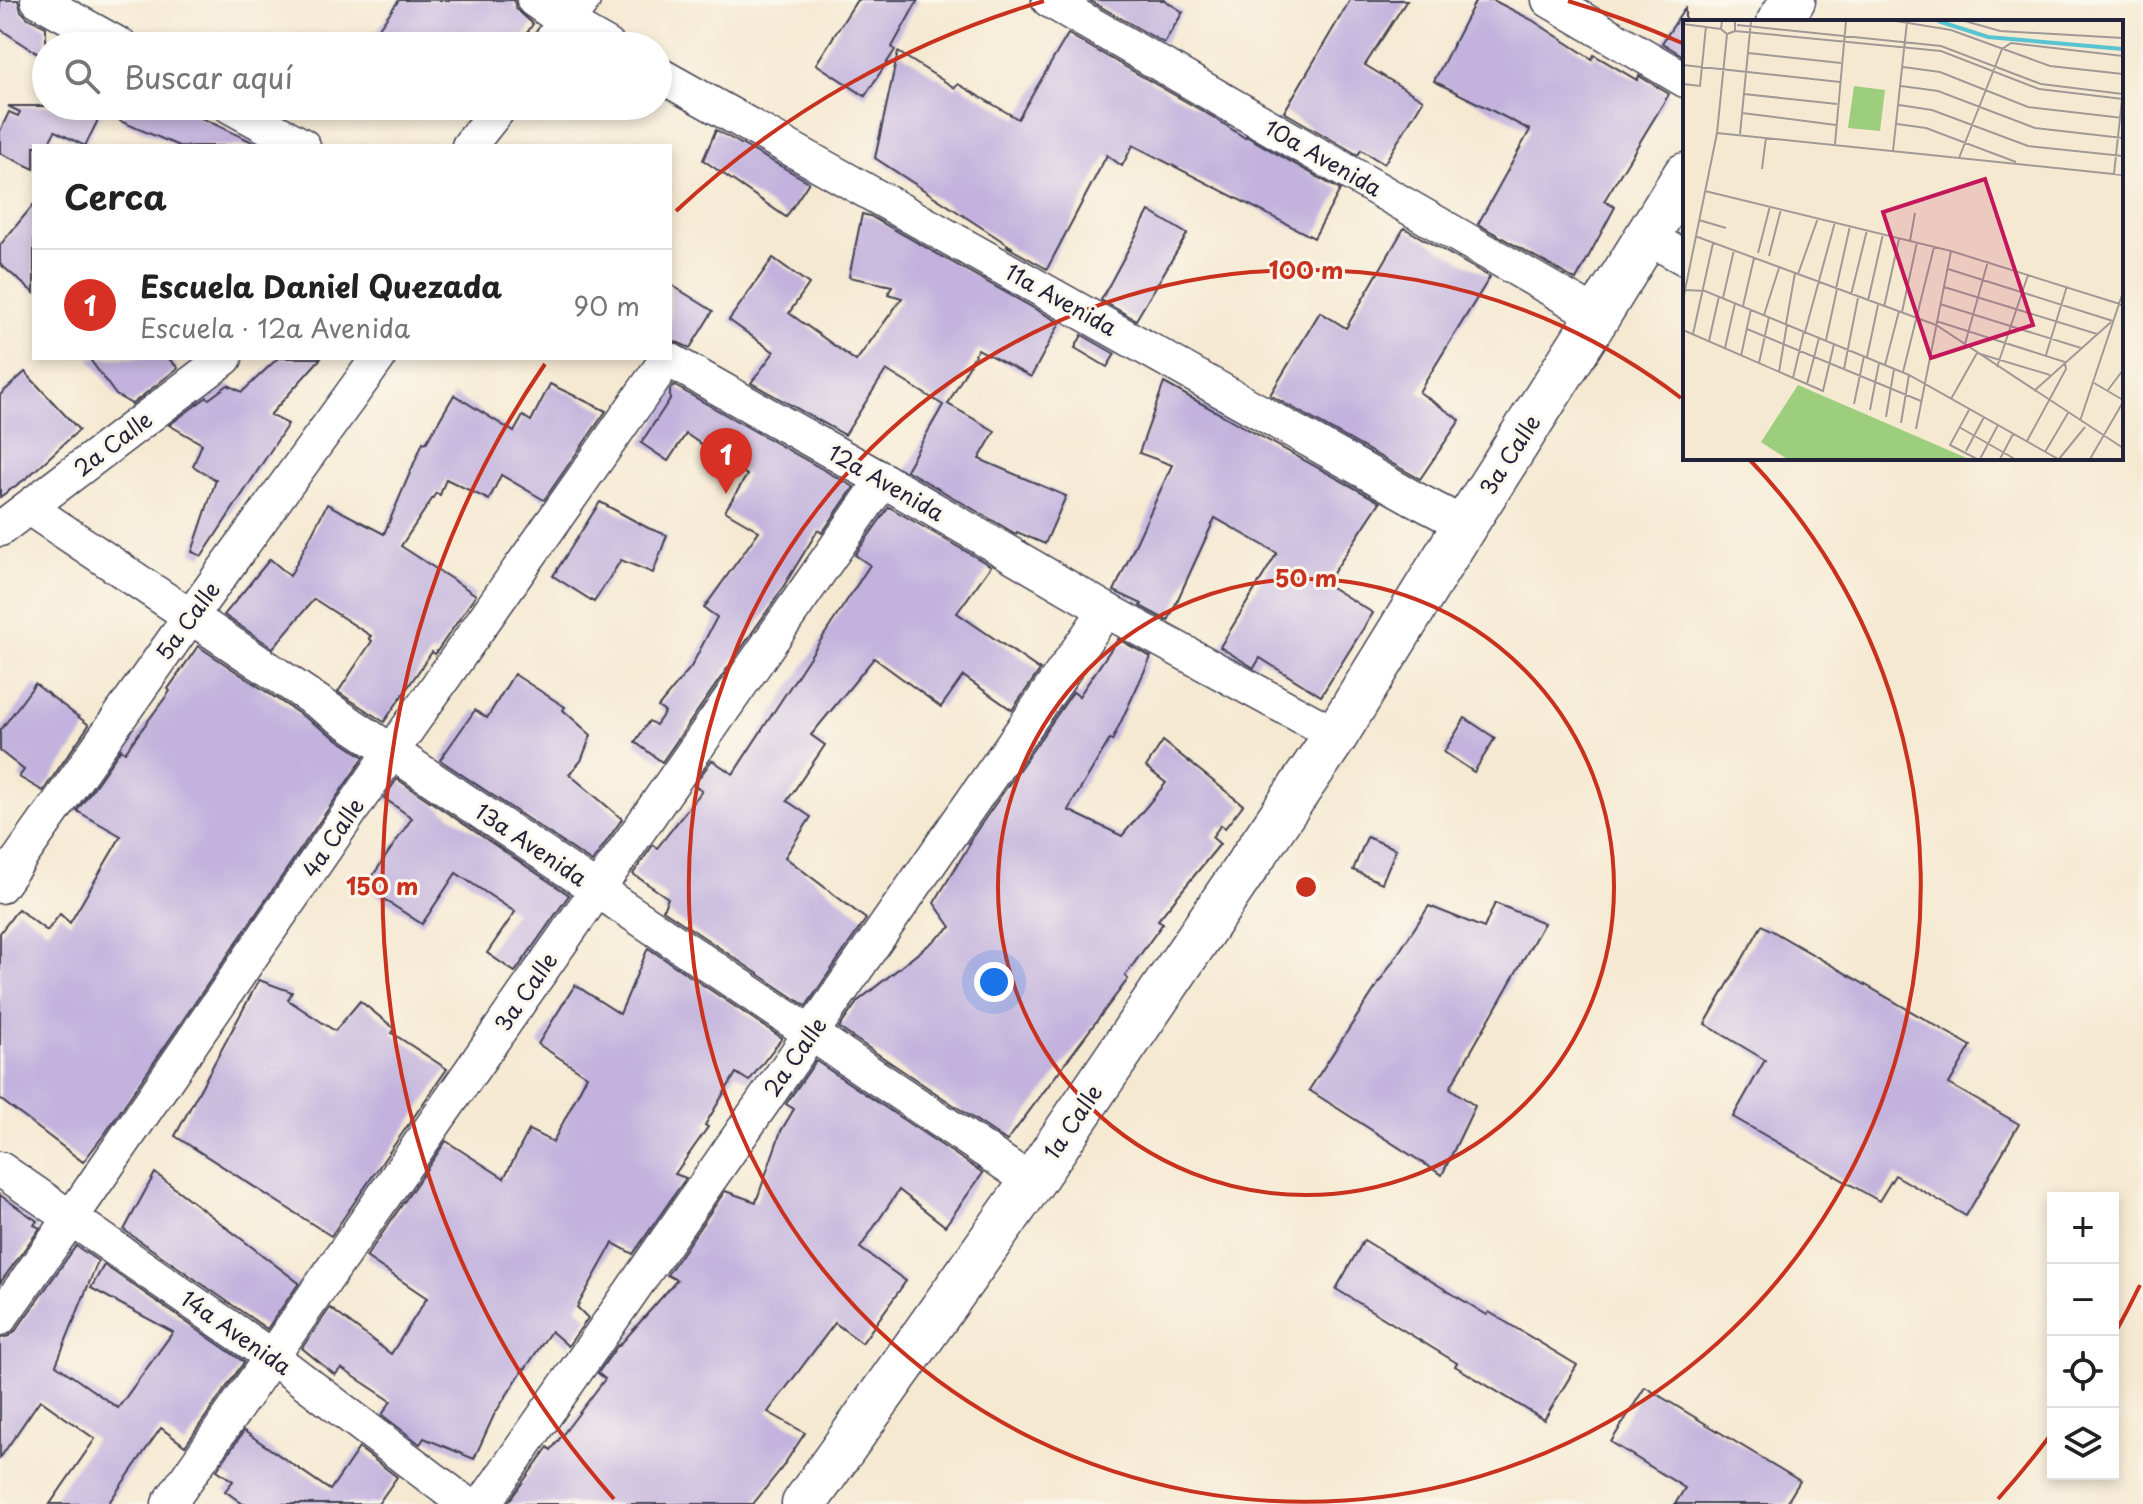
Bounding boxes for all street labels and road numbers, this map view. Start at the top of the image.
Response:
street label: 10a Avenida [1259,110,1389,204]
street label: 11a Avenida [1000,255,1123,343]
street label: 2a Calle [66,402,158,483]
street label: 3a Calle [1470,407,1547,501]
street label: 12a Avenida [822,435,951,528]
street label: 5a Calle [147,574,227,666]
street label: 4a Calle [293,791,371,884]
street label: 13a Avenida [469,794,594,893]
street label: 3a Calle [485,945,564,1038]
street label: 2a Calle [754,1010,833,1103]
street label: 1a Calle [1035,1077,1109,1165]
street label: 14a Avenida [175,1282,299,1382]

